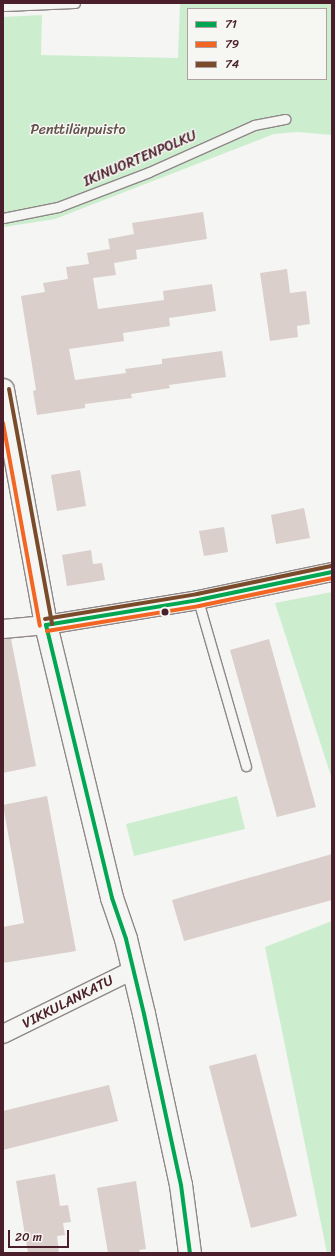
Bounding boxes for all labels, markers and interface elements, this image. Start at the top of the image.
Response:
legend [187,8,327,80]
text: 71 [225,13,237,35]
text: 79 [225,33,239,55]
text: 74 [225,53,239,75]
park label: Penttilänpuisto [30,122,126,138]
street label: IKINUORTENPOLKU [81,128,199,190]
unlabelled marker [160,607,170,617]
street label: VIKKULANKATU [20,972,116,1032]
scale bar [10,1222,71,1248]
text: 20 m [15,1226,42,1248]

